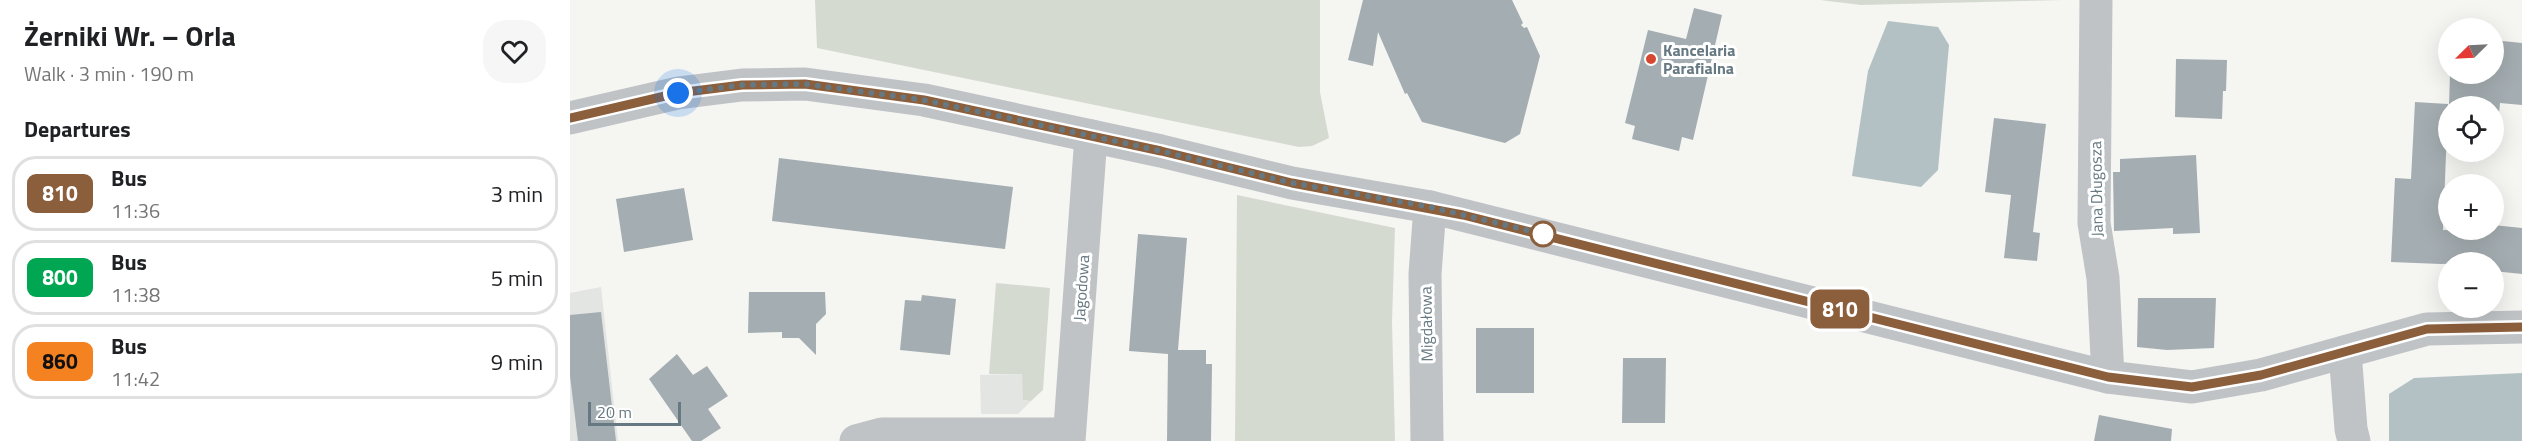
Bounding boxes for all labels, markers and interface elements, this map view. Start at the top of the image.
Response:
text: Żerniki Wr. – Orla [24,14,236,57]
north arrow [2438,18,2504,84]
map controls [2438,18,2504,318]
button: heart [483,20,546,83]
place label: Kancelaria Parafialna [1663,38,1735,80]
marker: Kancelaria Parafialna [1644,52,1658,66]
text: Walk · 3 min · 190 m [24,58,194,89]
your location [663,78,693,108]
button: locate [2438,96,2504,162]
text: Departures [24,112,131,146]
street label: Jana Długosza [2083,141,2109,237]
text: Bus [111,161,147,195]
button: + [2438,174,2504,240]
text: 810 [42,177,78,209]
text: 3 min [491,177,543,211]
text: 11:36 [111,195,160,226]
unlabelled marker [1530,221,1556,247]
text: Bus [111,245,147,279]
button: − [2438,252,2504,318]
street label: Jagodowa [1067,254,1095,322]
text: 800 [42,261,78,293]
text: 5 min [491,261,543,295]
text: 11:38 [111,279,160,310]
street label: Migdałowa [1413,286,1439,362]
line badge: 810 [1806,290,1874,328]
text: 810 [1822,293,1858,325]
text: Bus [111,329,147,363]
text: 860 [42,345,78,377]
text: 9 min [491,345,543,379]
text: 11:42 [111,363,160,394]
scale bar [588,399,681,426]
text: 20 m [597,400,632,424]

